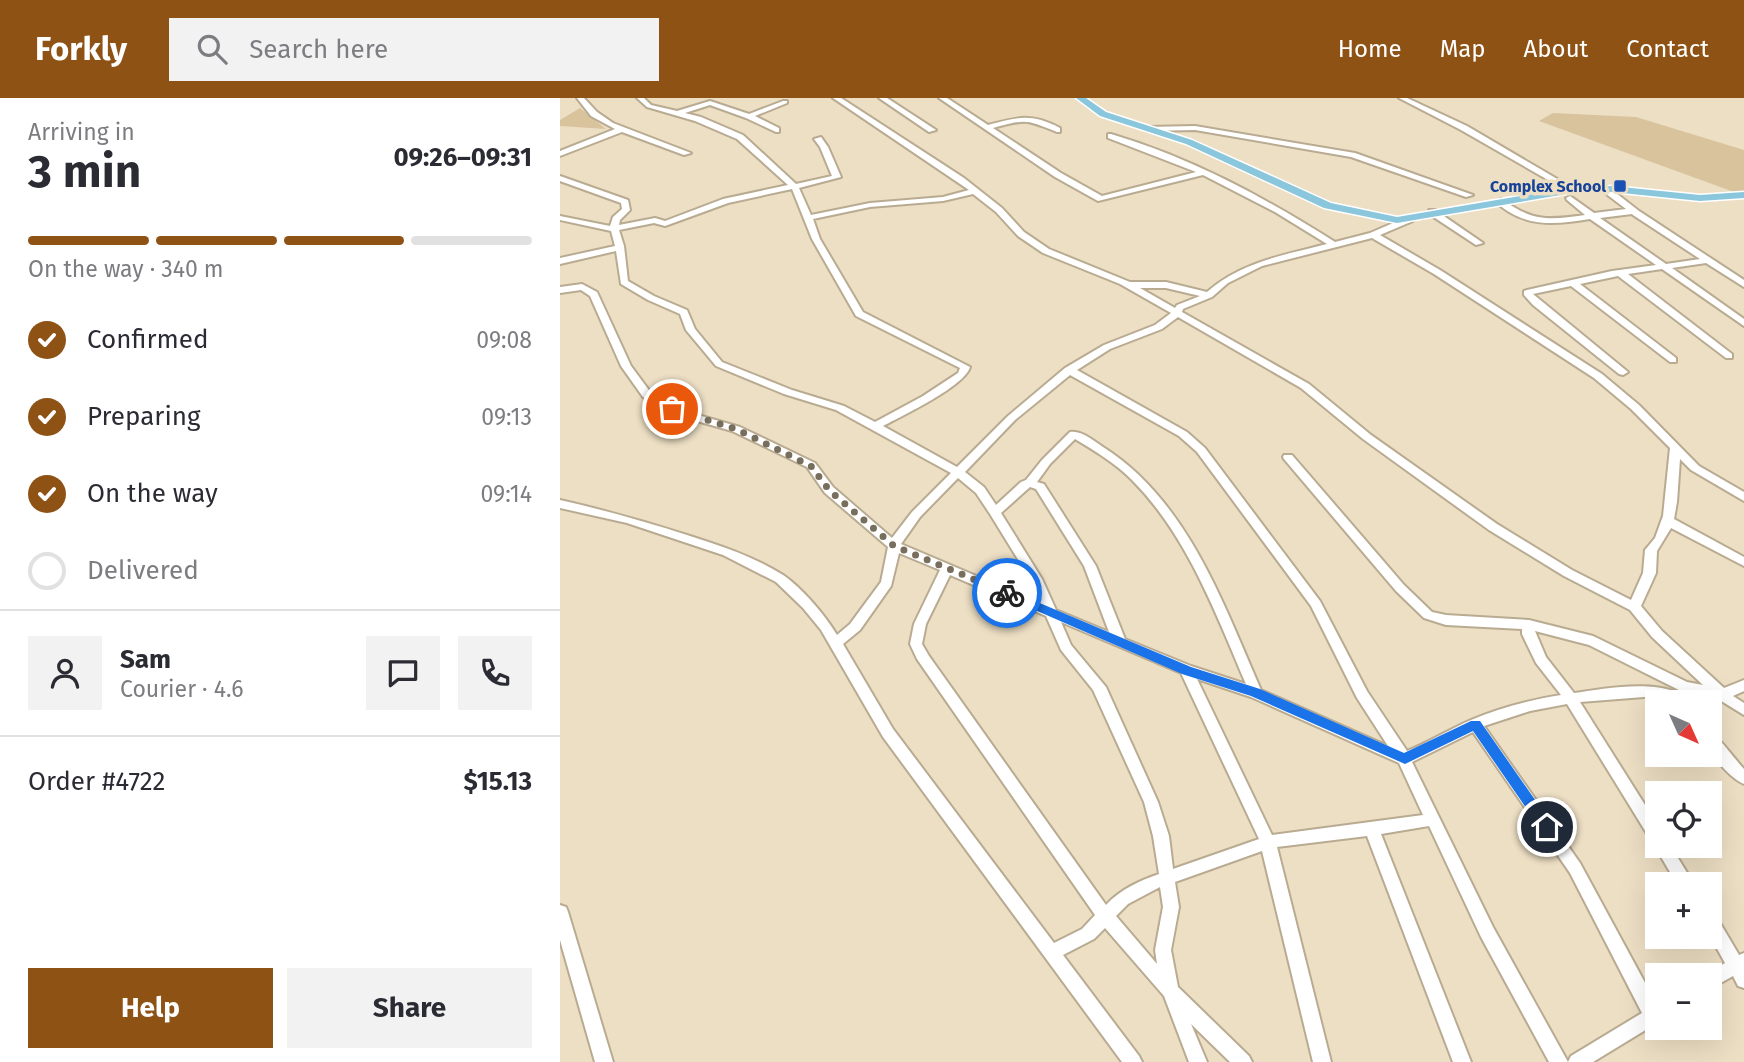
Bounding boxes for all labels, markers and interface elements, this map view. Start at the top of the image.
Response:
search box [169,18,659,81]
text: Forkly [35,29,127,69]
icon: search [193,30,231,68]
text: Search here [249,34,388,65]
text: Home [1338,35,1402,63]
text: Map [1440,35,1486,63]
text: About [1524,35,1588,63]
text: Contact [1626,35,1709,63]
text: Arriving in [28,118,135,146]
text: 09:26–09:31 [393,142,532,173]
text: 3 min [28,144,141,199]
place label: Complex School [1490,177,1606,196]
marker: Complex School [1612,178,1628,194]
text: On the way · 340 m [28,255,224,283]
icon: check [28,321,66,359]
text: Confirmed [87,324,208,355]
text: 09:08 [476,326,532,354]
pin [642,379,702,439]
icon: bag [653,390,691,428]
icon: check [28,398,66,436]
text: Preparing [87,401,200,432]
text: 09:13 [481,403,532,431]
icon: check [28,475,66,513]
text: On the way [87,478,218,509]
text: 09:14 [481,480,532,508]
text: Delivered [87,555,199,586]
courier [972,558,1042,628]
icon: bike [988,574,1026,612]
button: person [28,636,102,710]
button: chat [366,636,440,710]
button: phone [458,636,532,710]
text: Sam [120,644,171,675]
text: Courier · 4.6 [120,675,244,703]
north arrow [1645,690,1722,766]
map controls [1645,690,1722,1040]
text: Order #4722 [28,766,165,797]
text: $15.13 [463,766,532,797]
button: locate [1645,781,1722,858]
pin [1517,797,1577,857]
icon: home [1528,808,1566,846]
button: + [1645,872,1722,949]
button: − [1645,963,1722,1040]
button: Help [28,968,273,1048]
button: Share [287,968,532,1048]

